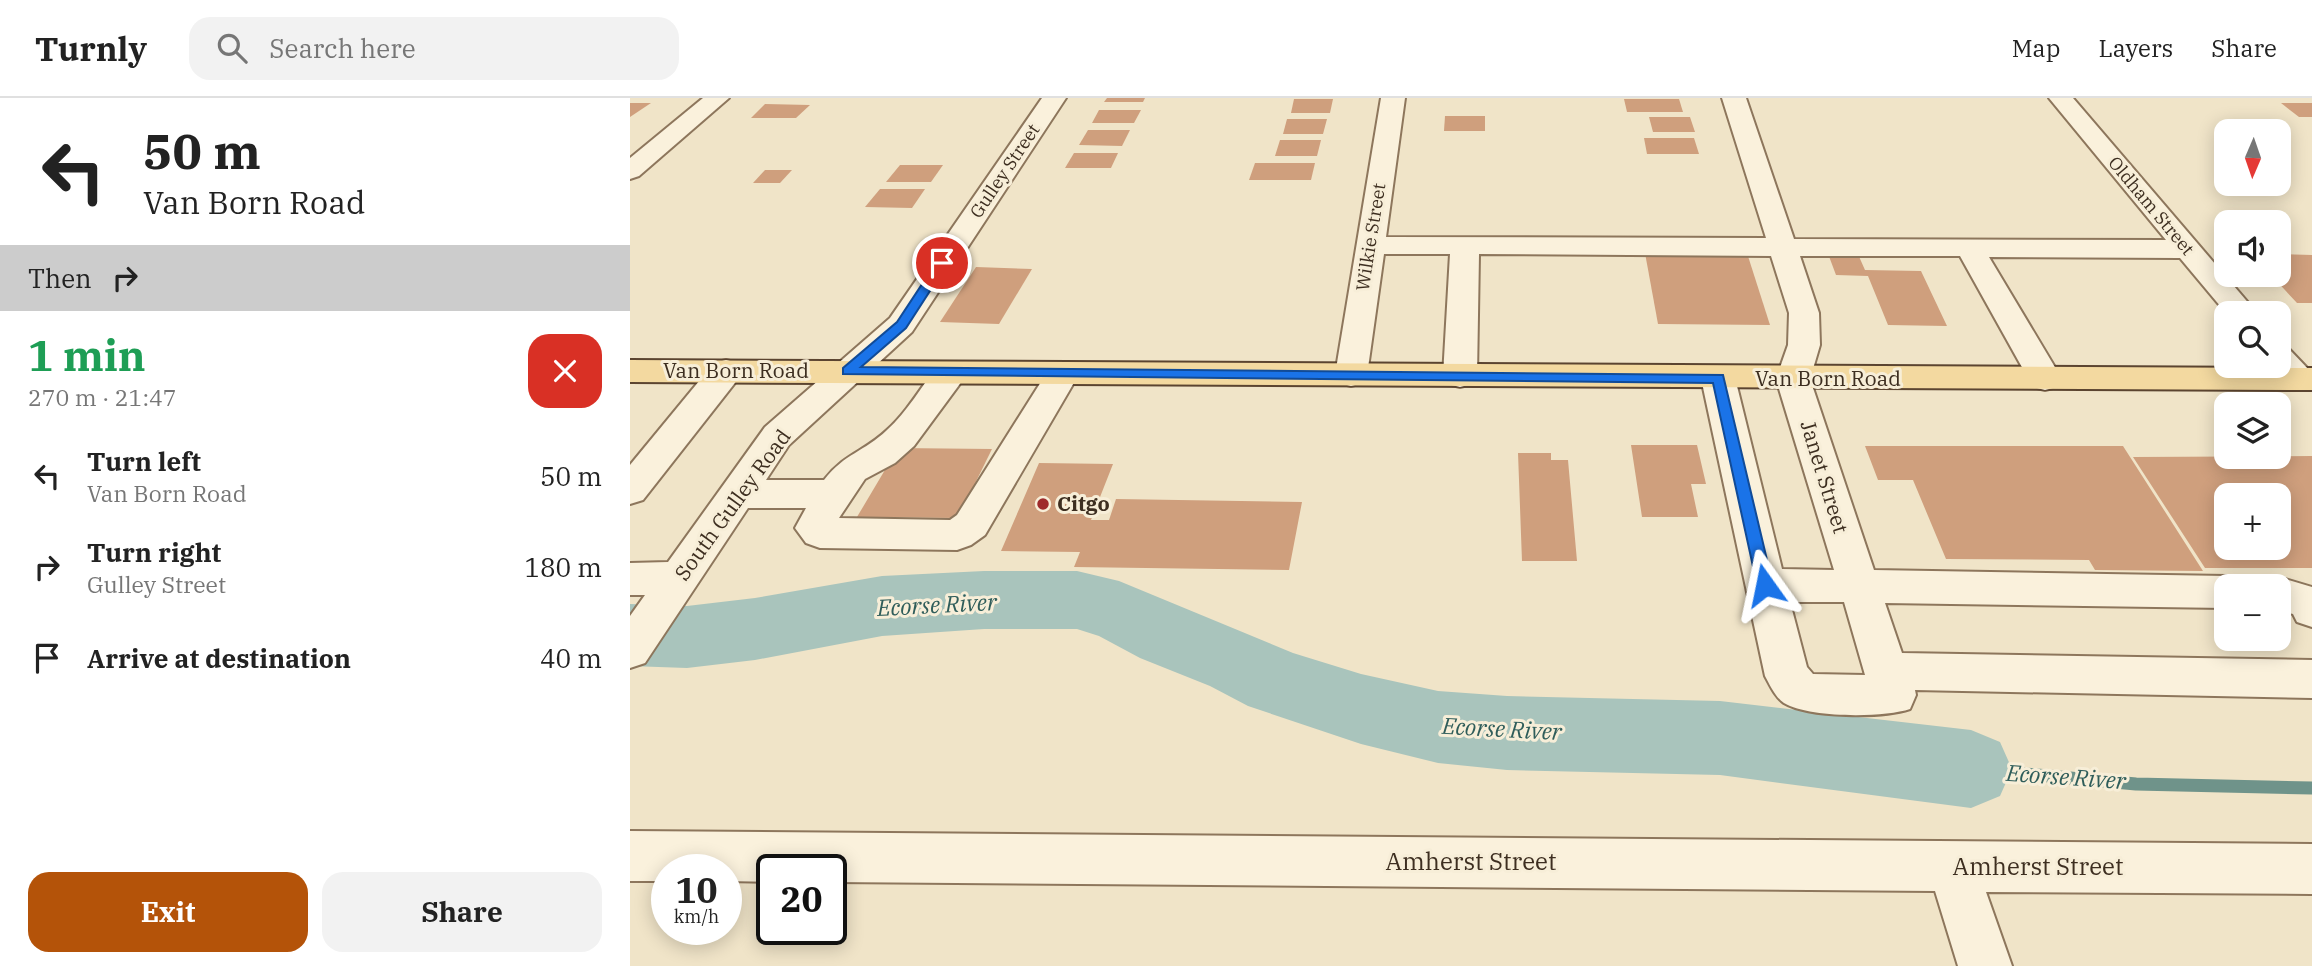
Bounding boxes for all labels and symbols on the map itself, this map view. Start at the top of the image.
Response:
street label: Gulley Street [965,119,1045,222]
north arrow [2214,119,2291,196]
street label: Oldham Street [2103,151,2199,260]
street label: Wilkie Street [1351,181,1390,292]
pin [912,233,972,293]
street label: Van Born Road [663,356,809,384]
street label: Van Born Road [1755,364,1901,392]
street label: Janet Street [1794,417,1855,537]
street label: South Gulley Road [668,423,797,586]
place label: Citgo [1057,489,1110,517]
marker: Citgo [1035,496,1051,512]
position arrow [1728,548,1802,622]
water label: Ecorse River [875,586,998,622]
water label: Ecorse River [1440,710,1564,746]
water label: Ecorse River [2004,757,2128,795]
street label: Amherst Street [1386,845,1556,877]
street label: Amherst Street [1953,850,2123,882]
speed limit sign: 20 [756,854,847,945]

